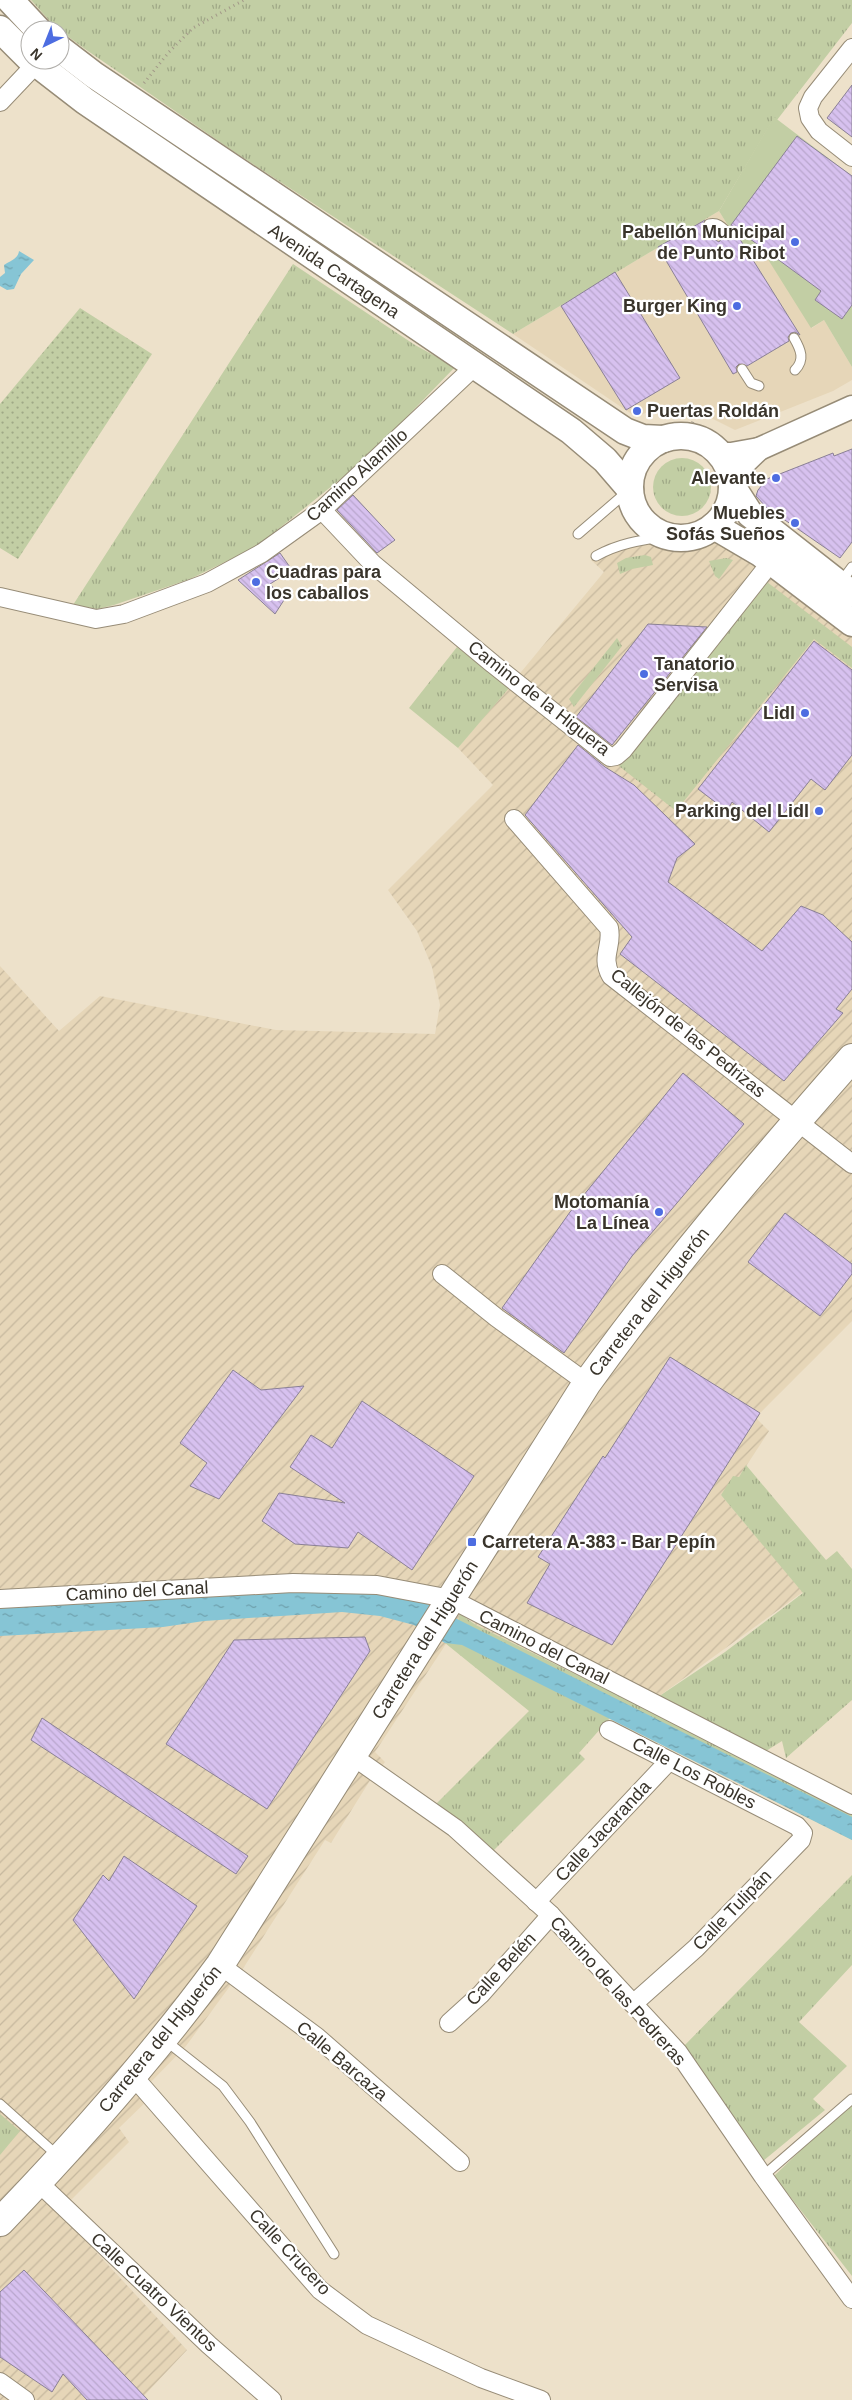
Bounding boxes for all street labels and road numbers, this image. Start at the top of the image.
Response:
street label: Avenida Cartagena [265,220,404,323]
street label: Camino Alamillo [302,424,412,526]
street label: Camino de la Higuera [464,637,615,760]
street label: Callejón de las Pedrizas [607,964,769,1102]
street label: Carretera del Higuerón [585,1224,713,1380]
street label: Carretera del Higuerón [368,1557,482,1723]
street label: Camino del Canal [65,1577,209,1605]
street label: Camino del Canal [476,1606,612,1688]
street label: Calle Los Robles [629,1733,759,1813]
street label: Calle Jacaranda [551,1776,655,1885]
street label: Calle Tulipán [689,1866,775,1954]
street label: Camino de las Pedreras [546,1913,690,2069]
street label: Calle Belén [462,1929,540,2009]
street label: Carretera del Higuerón [95,1962,225,2116]
street label: Calle Barcaza [293,2017,392,2105]
street label: Calle Crucero [245,2205,335,2299]
street label: Calle Cuatro Vientos [87,2229,221,2355]

